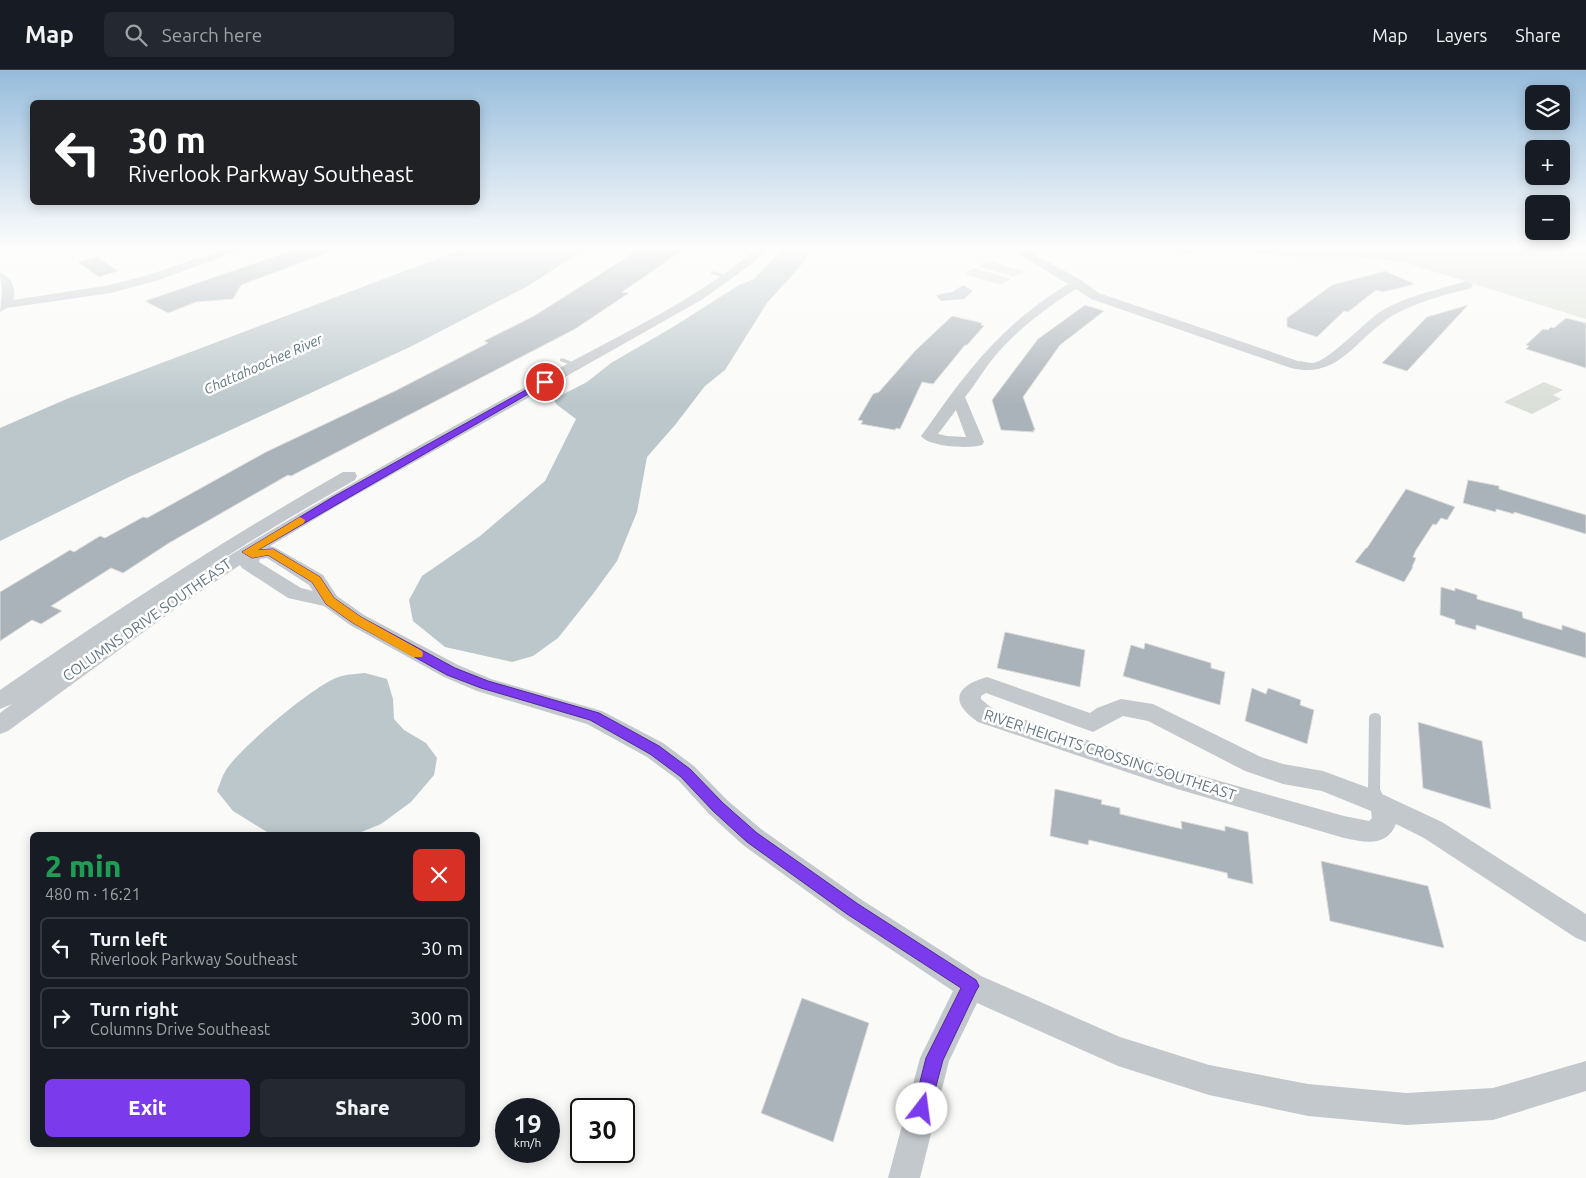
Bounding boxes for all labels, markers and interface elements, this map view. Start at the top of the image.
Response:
search box [104,12,454,57]
text: Map [25,21,74,48]
icon: search [122,21,150,49]
text: Search here [162,24,262,46]
text: Map [1372,25,1408,45]
text: Layers [1436,25,1487,45]
text: Share [1515,25,1561,45]
map controls [1525,85,1570,240]
button: layers [1525,85,1570,130]
icon: left [45,120,110,185]
text: 30 m [128,120,206,160]
button: + [1525,140,1570,185]
text: Riverlook Parkway Southeast [128,161,413,186]
button: − [1525,195,1570,240]
water label: Chattahoochee River [201,330,325,397]
pin [524,361,566,403]
icon: arrive [531,368,559,396]
street label: COLUMNS DRIVE SOUTHEAST [59,554,235,684]
street label: RIVER HEIGHTS CROSSING SOUTHEAST [982,706,1239,804]
text: 2 min [45,849,121,883]
button: close [413,849,465,901]
text: 480 m · 16:21 [45,885,141,903]
text: Turn left [90,928,168,950]
icon: left [47,934,75,962]
text: 30 m [421,937,463,959]
text: Riverlook Parkway Southeast [90,950,298,968]
text: Turn right [90,998,178,1020]
icon: right [47,1004,75,1032]
text: 300 m [410,1007,463,1029]
text: Columns Drive Southeast [90,1020,270,1038]
button: Exit [45,1079,250,1137]
button: Share [260,1079,465,1137]
position arrow [895,1082,947,1134]
speed limit sign: 30 [570,1098,635,1163]
text: 19 [513,1110,542,1138]
text: km/h [514,1136,541,1149]

